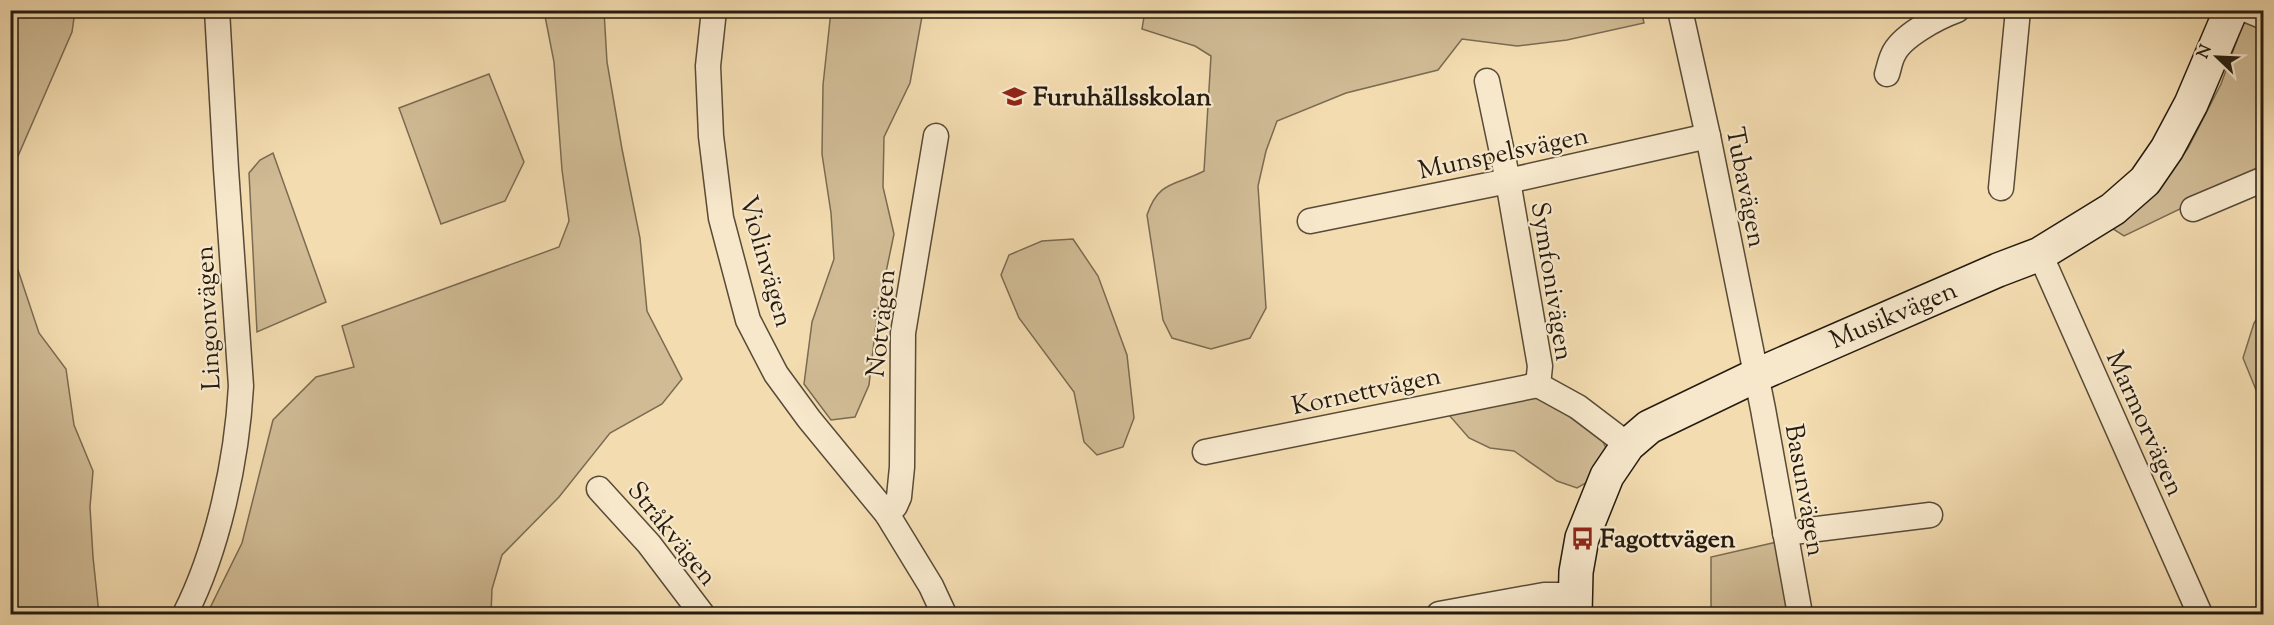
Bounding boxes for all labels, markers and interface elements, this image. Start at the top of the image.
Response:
north arrow [2187,27,2247,87]
text: N [2192,42,2219,62]
place label: Furuhällsskolan [1033,80,1212,117]
school or university icon: Furuhällsskolan [1002,83,1028,109]
street label: Munspelsvägen [1415,118,1592,191]
street label: Tubavägen [1715,124,1774,251]
street label: Violinvägen [728,192,801,332]
street label: Symfonivägen [1520,199,1581,364]
street label: Lingonvägen [187,245,232,391]
street label: Notvägen [858,267,907,379]
street label: Musikvägen [1825,273,1963,360]
street label: Marmorvägen [2095,345,2192,503]
street label: Kornettvägen [1288,359,1445,426]
street label: Basunvägen [1774,422,1833,559]
street label: Stråkvägen [617,474,725,595]
place label: Fagottvägen [1600,522,1736,559]
bus stop icon: Fagottvägen [1569,525,1595,551]

